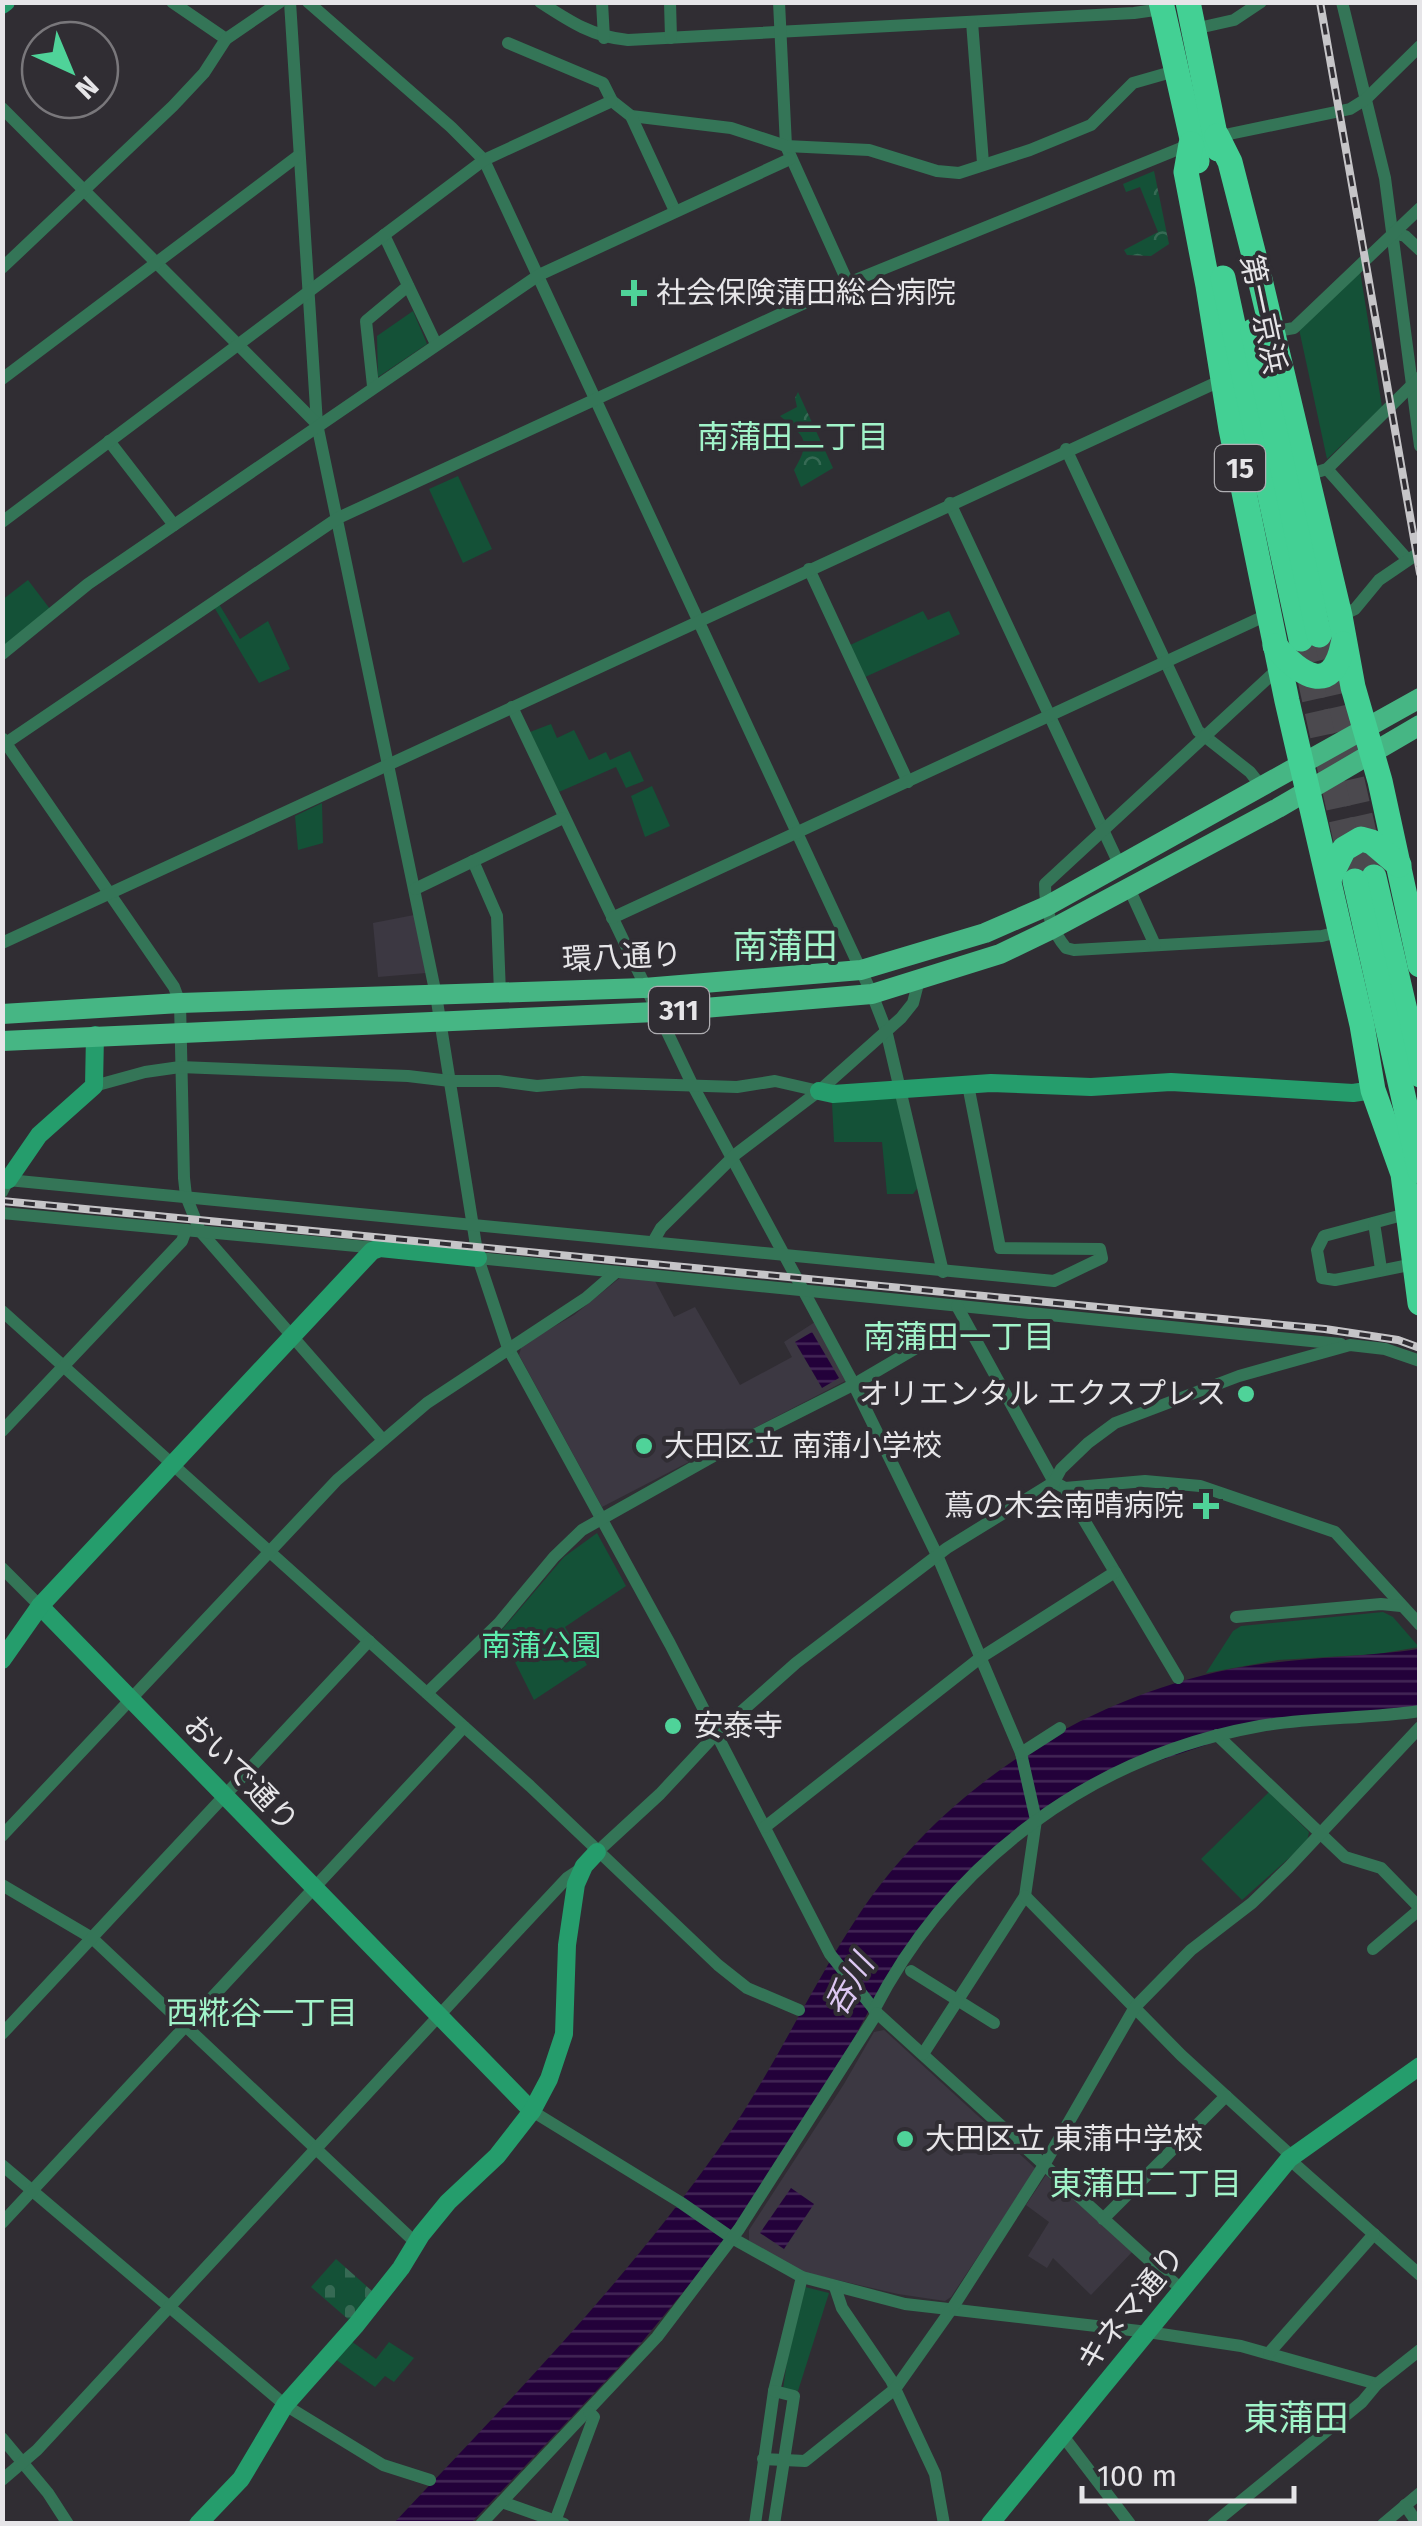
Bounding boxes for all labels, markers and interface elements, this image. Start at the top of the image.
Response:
north arrow [20,20,120,120]
text: N [69,69,105,106]
street label: 第一京浜 [1233,252,1293,376]
place label: 社会保険蒲田総合病院 [656,275,956,311]
marker: 社会保険蒲田総合病院 [621,280,647,306]
district label: 南蒲田二丁目 [697,418,889,456]
road number: 15 [1215,445,1265,491]
district label: 南蒲田 [732,925,838,967]
street label: 環八通り [561,936,683,978]
road number: 311 [649,987,709,1033]
district label: 南蒲田一丁目 [863,1318,1055,1356]
place label: オリエンタル エクスプレス [859,1376,1226,1412]
marker: オリエンタル エクスプレス [1235,1383,1257,1405]
place label: 大田区立 南蒲小学校 [664,1428,942,1464]
marker: 大田区立 南蒲小学校 [633,1435,655,1457]
place label: 蔦の木会南晴病院 [944,1488,1184,1524]
marker: 蔦の木会南晴病院 [1193,1493,1219,1519]
park label: 南蒲公園 [481,1628,601,1664]
street label: おいで通り [176,1707,306,1839]
place label: 安泰寺 [693,1708,783,1744]
marker: 安泰寺 [662,1715,684,1737]
water label: 呑川 [817,1945,883,2022]
district label: 西糀谷一丁目 [166,1994,358,2032]
place label: 大田区立 東蒲中学校 [925,2121,1203,2157]
marker: 大田区立 東蒲中学校 [894,2128,916,2150]
district label: 東蒲田二丁目 [1050,2165,1242,2203]
street label: キネマ通り [1070,2238,1192,2378]
district label: 東蒲田 [1243,2397,1349,2439]
scale bar [1082,2441,1294,2503]
text: 100 m [1097,2458,1177,2494]

